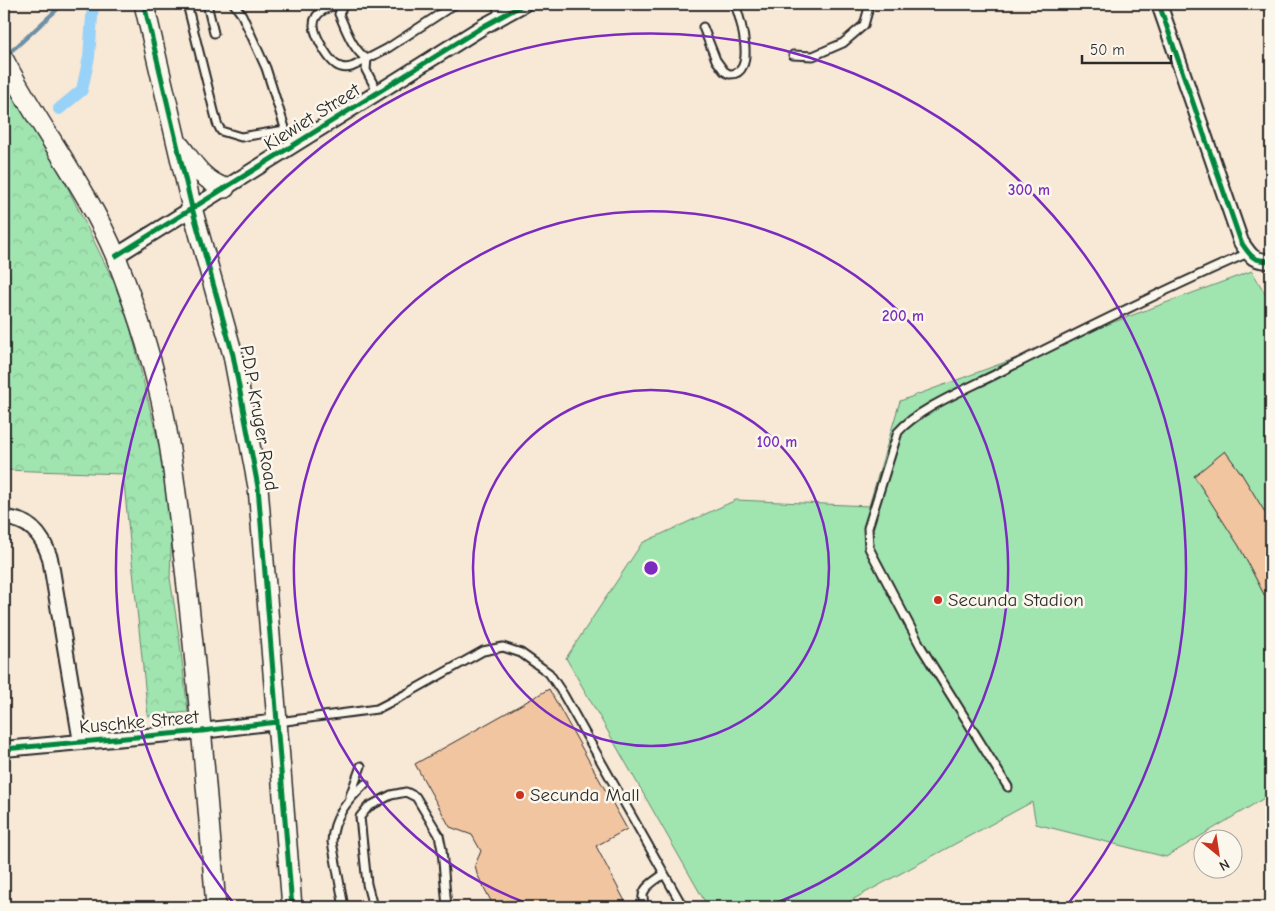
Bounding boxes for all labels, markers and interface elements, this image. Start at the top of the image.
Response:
scale bar [1082,32,1171,64]
text: 50 m [1090,41,1125,59]
street label: Kiewiet Street [260,78,365,155]
text: 300 m [1008,181,1050,199]
text: 200 m [882,307,924,325]
street label: P.D.P. Kruger Road [235,343,283,493]
text: 100 m [757,433,797,451]
centre of rings [642,559,660,577]
place label: Secunda Stadion [948,589,1084,611]
marker: Secunda Stadion [932,594,944,606]
street label: Kuschke Street [78,706,200,738]
place label: Secunda Mall [530,784,640,806]
marker: Secunda Mall [514,789,526,801]
north arrow [1192,828,1242,878]
text: N [1216,855,1232,874]

